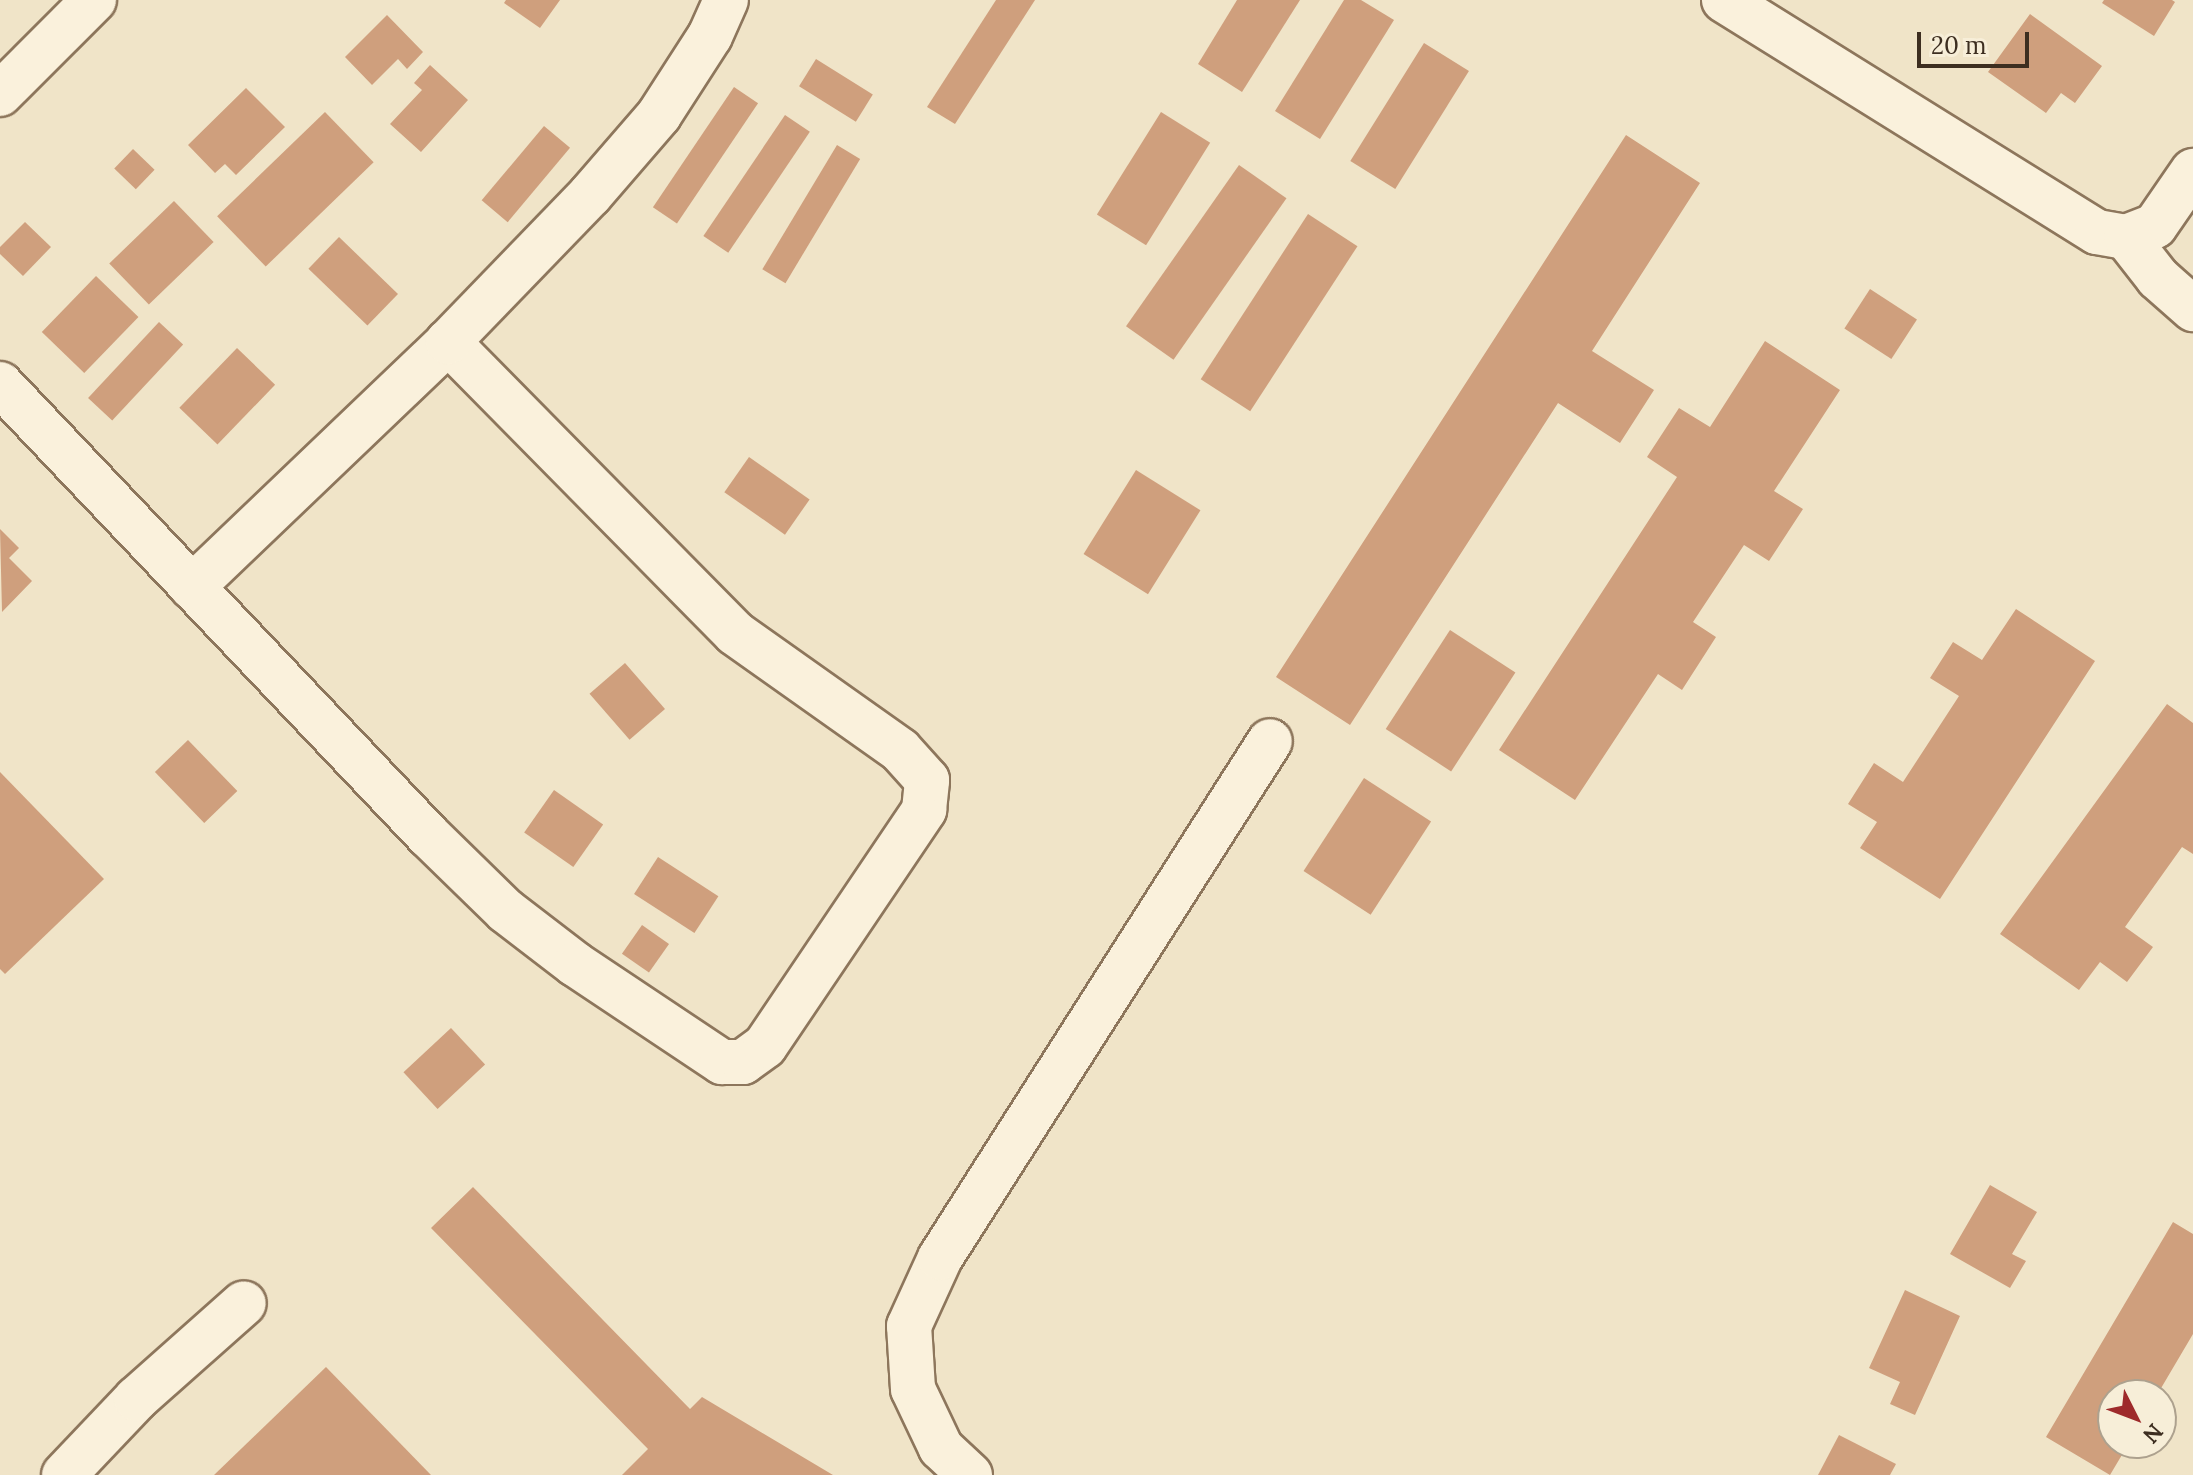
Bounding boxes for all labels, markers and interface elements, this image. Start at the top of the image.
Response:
scale bar [1921,16,2033,66]
text: 20 m [1931,30,1987,61]
north arrow [2097,1379,2177,1459]
text: N [2137,1418,2169,1449]

